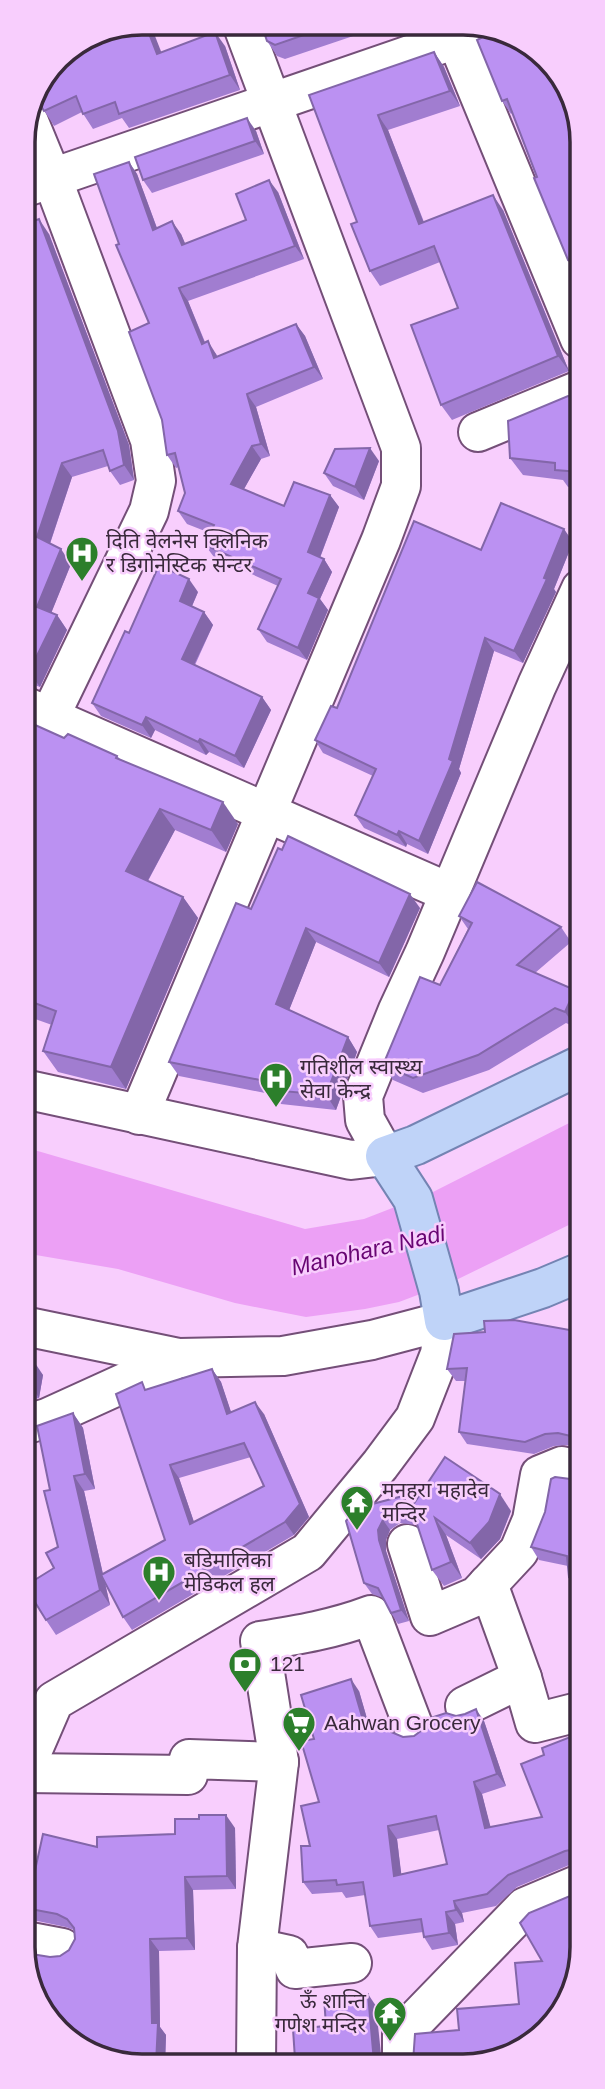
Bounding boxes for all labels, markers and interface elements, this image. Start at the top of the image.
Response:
place label: दिति वेलनेस क्लिनिक र डिगोनेस्टिक सेन्टर [106,529,269,576]
hospital icon: दिति वेलनेस क्लिनिक र डिगोनेस्टिक सेन्टर [63,534,101,583]
place label: गतिशील स्वास्थ्य सेवा केन्द्र [300,1055,423,1102]
hospital icon: गतिशील स्वास्थ्य सेवा केन्द्र [257,1060,295,1109]
water label: Manohara Nadi [288,1219,448,1280]
place label: मनहरा महादेव मन्दिर [382,1478,490,1525]
temple icon: मनहरा महादेव मन्दिर [338,1483,376,1532]
place label: बडिमालिका मेडिकल हल [184,1548,276,1595]
hospital icon: बडिमालिका मेडिकल हल [140,1553,178,1602]
bank icon: 121 [226,1645,264,1694]
place label: 121 [270,1652,305,1675]
supermarket icon: Aahwan Grocery [280,1704,318,1753]
place label: Aahwan Grocery [324,1711,481,1734]
place label: ऊँ शान्ति गणेश मन्दिर [275,1989,367,2036]
temple icon: ऊँ शान्ति गणेश मन्दिर [371,1994,409,2043]

